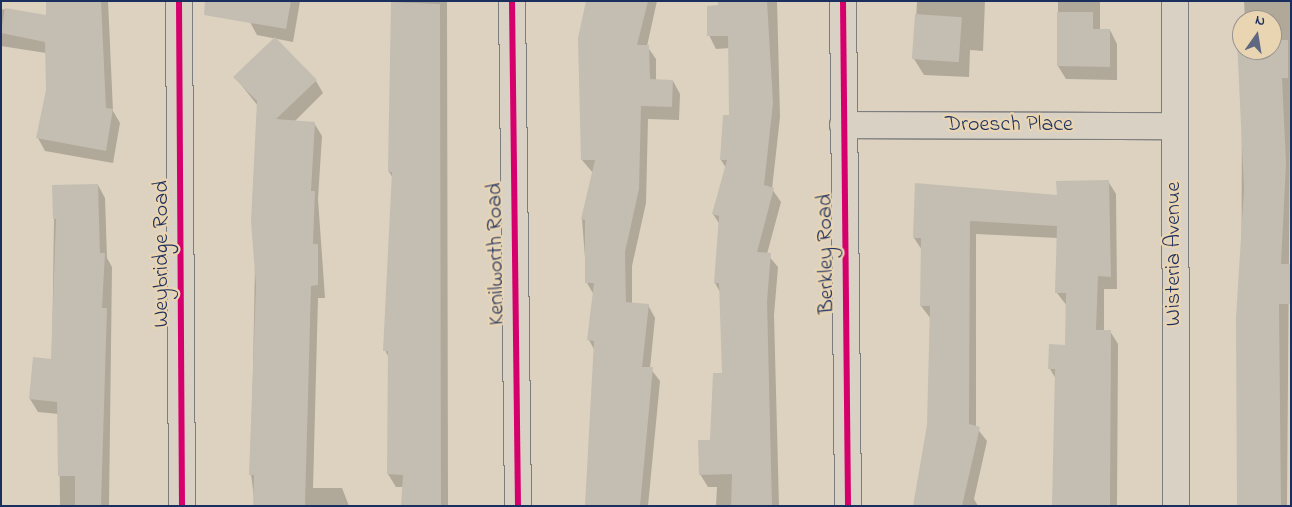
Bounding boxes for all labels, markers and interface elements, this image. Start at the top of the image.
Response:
north arrow [1232,10,1282,60]
text: N [1253,10,1267,32]
street label: Droesch Place [945,113,1073,139]
street label: Weybridge Road [150,180,176,328]
street label: Kenilworth Road [483,182,511,326]
street label: Wisteria Avenue [1162,182,1188,326]
street label: Berkley Road [813,194,841,314]

